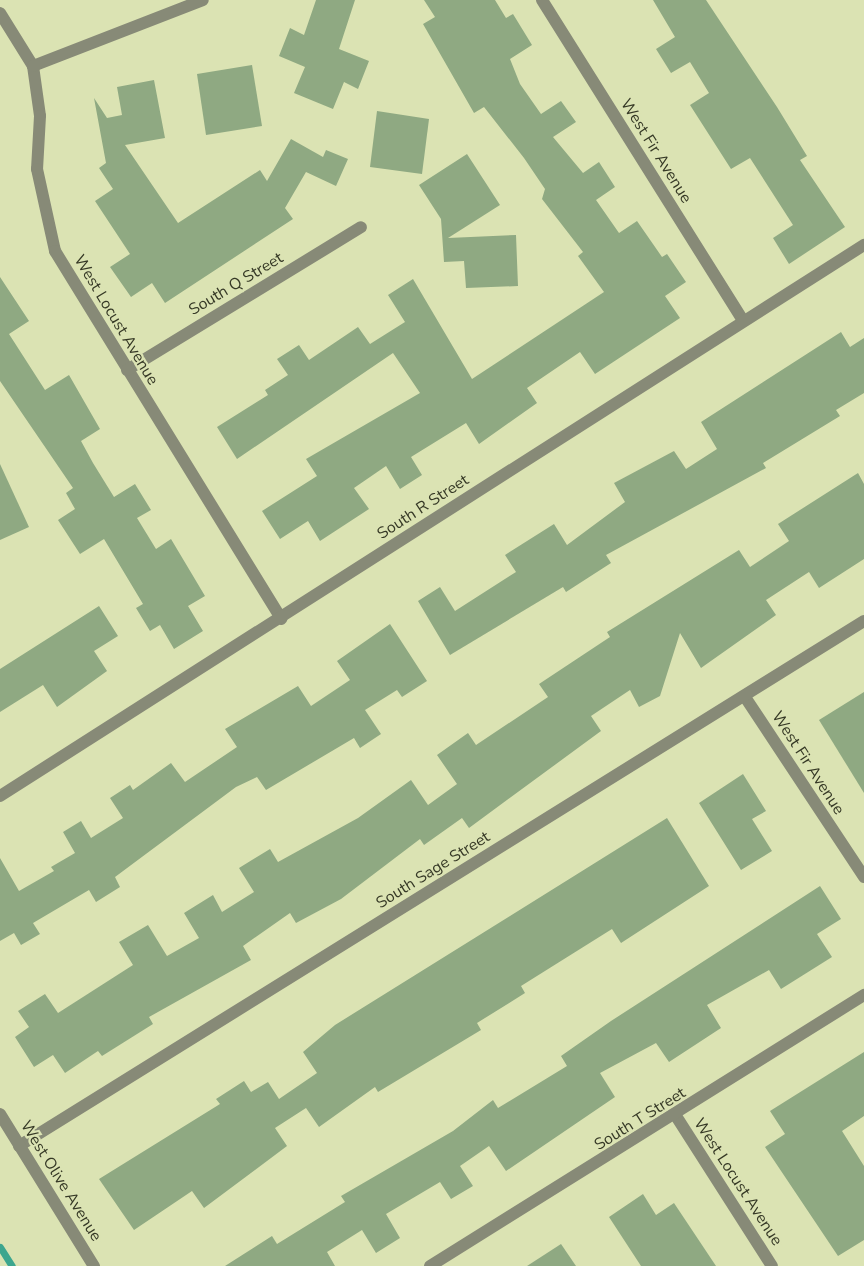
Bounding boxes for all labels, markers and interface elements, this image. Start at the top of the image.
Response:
street label: West Fir Avenue [616,95,696,207]
street label: South Q Street [185,248,287,320]
street label: West Locust Avenue [70,252,162,388]
street label: South R Street [374,470,472,544]
street label: West Fir Avenue [767,708,849,818]
street label: South Sage Street [373,827,493,913]
street label: South T Street [591,1083,689,1155]
street label: West Locust Avenue [690,1115,786,1249]
street label: West Olive Avenue [16,1117,106,1245]

